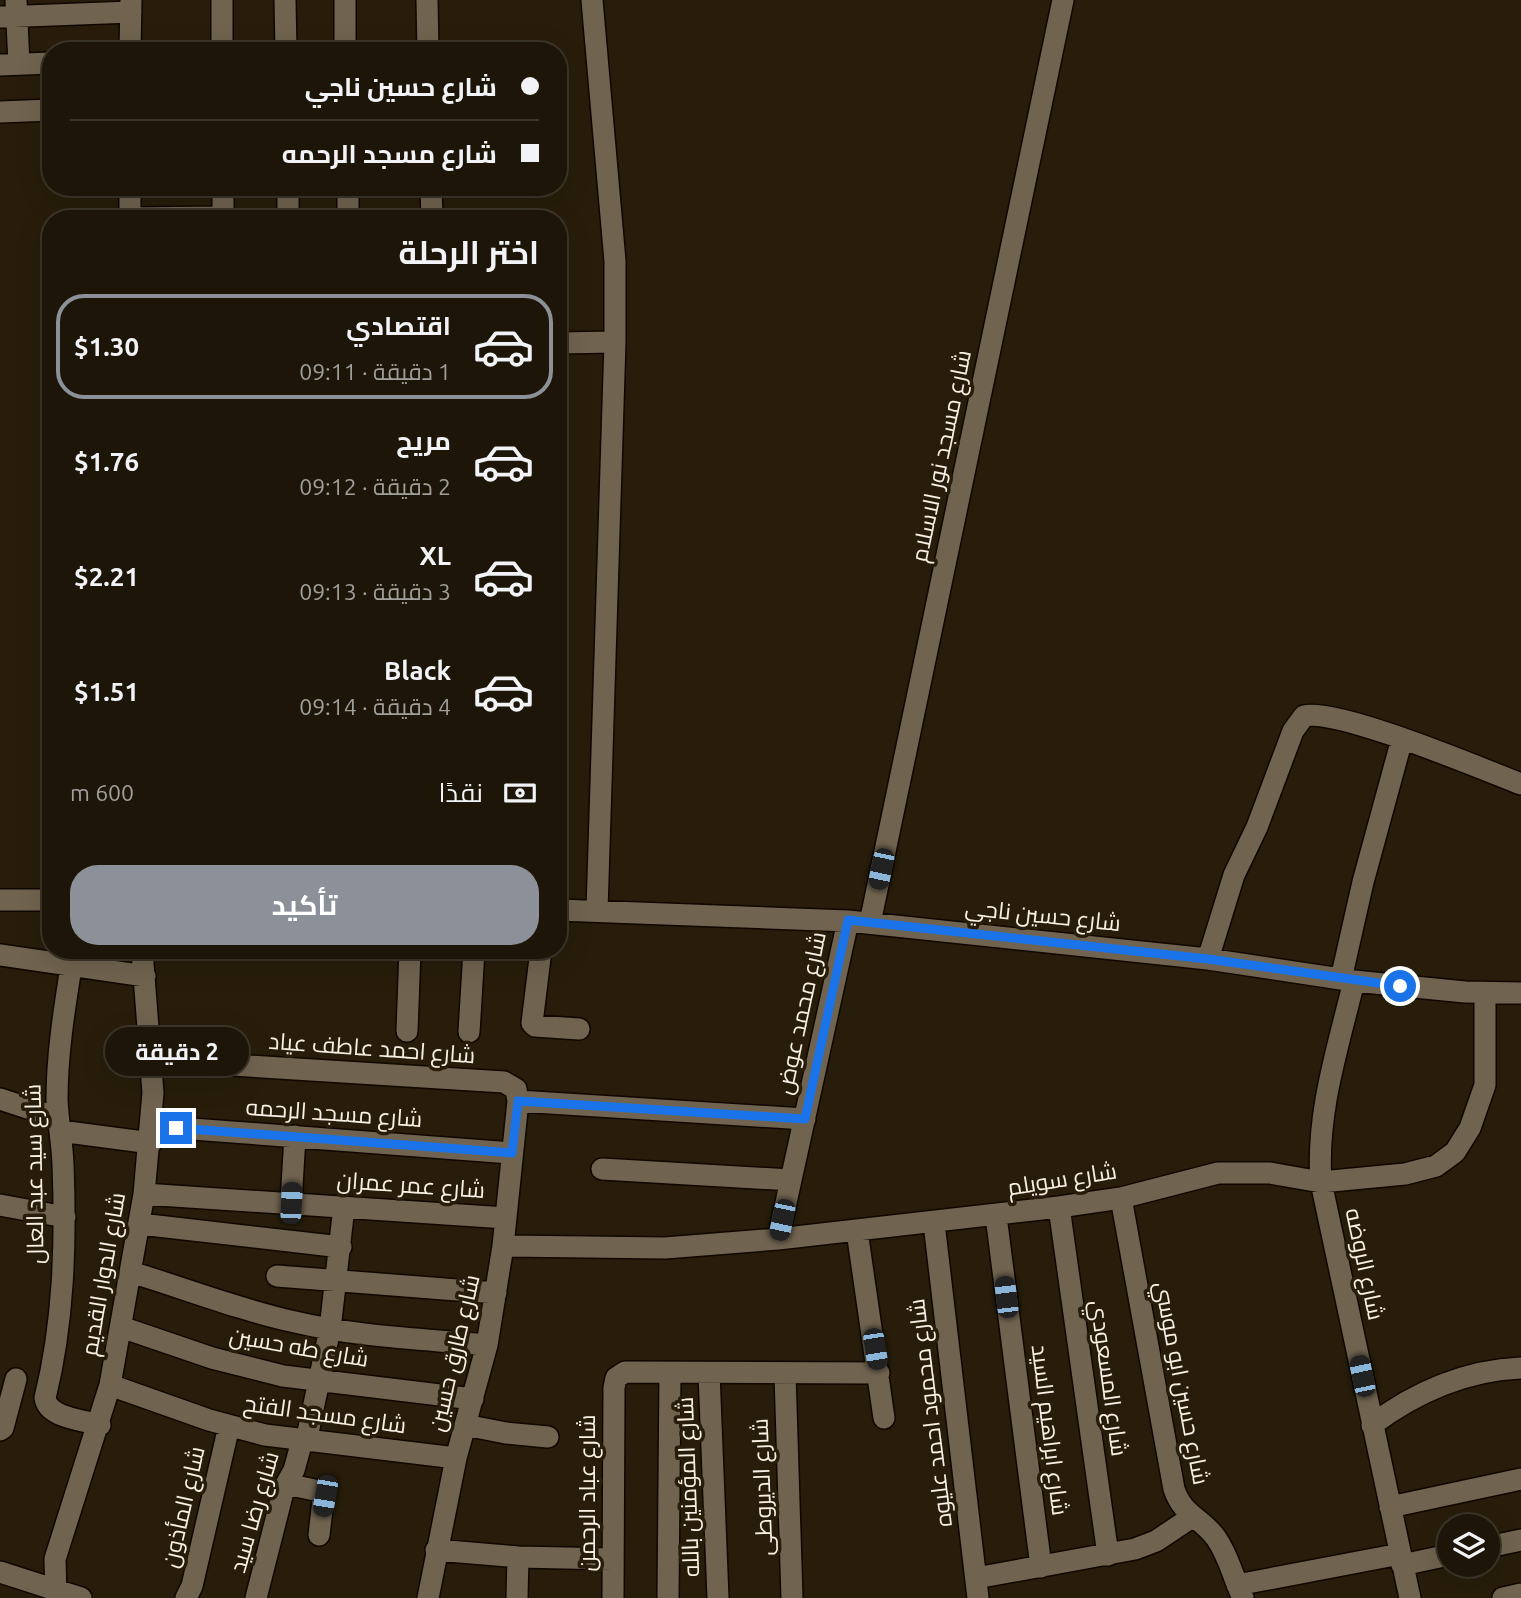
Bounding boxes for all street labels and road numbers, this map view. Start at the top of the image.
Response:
street label: شارع مسجد نور الاسلام [906,347,979,565]
street label: شارع حسين ناجي [963,894,1122,941]
street label: شارع محمد عوض [771,929,834,1097]
street label: شارع احمد عاطف عياد [268,1028,476,1071]
street label: شارع سيد عبد العال [19,1084,52,1264]
street label: شارع مسجد الرحمه [245,1094,423,1135]
street label: شارع سويلم [1005,1158,1119,1203]
street label: شارع عمر عمران [336,1167,486,1206]
street label: شارع الدوار القديم [76,1190,133,1358]
street label: شارع الروضه [1338,1206,1390,1323]
street label: شارع طارق حسين [423,1272,488,1435]
street label: شارع حسين ابو موسي [1146,1279,1214,1488]
street label: شارع محمود احمد عليوه [903,1297,960,1529]
street label: شارع المسعودي [1080,1298,1133,1458]
street label: شارع طه حسين [227,1322,371,1375]
street label: شارع ابراهيم السيد [1024,1343,1073,1517]
street label: شارع مسجد الفتح [241,1390,408,1441]
street label: شارع المؤمنين بالله [672,1396,707,1578]
street label: شارع عباد الرحمن [574,1414,603,1572]
street label: شارع الديروطى [747,1418,780,1556]
street label: شارع المأذون [154,1443,212,1571]
street label: شارع رضا سيد [224,1448,287,1576]

